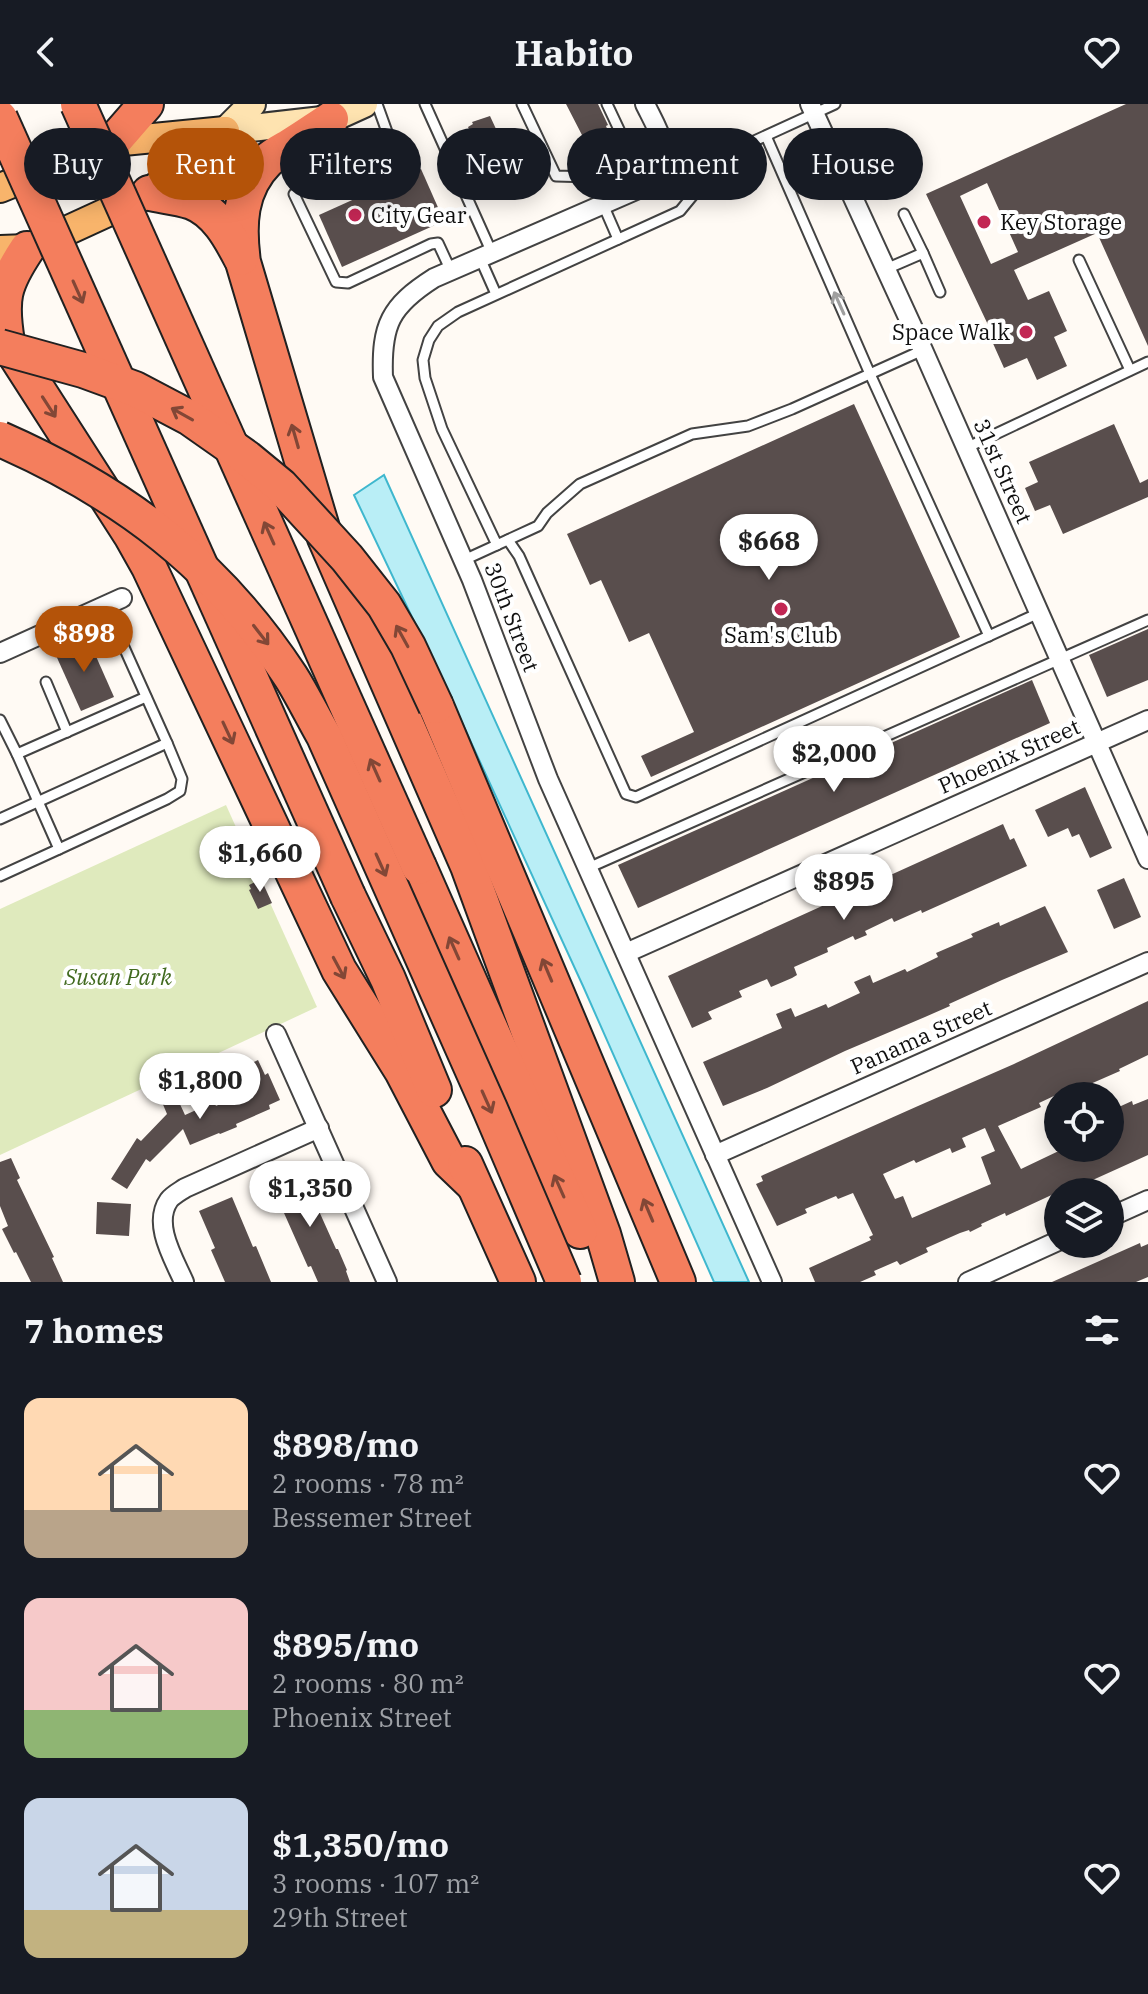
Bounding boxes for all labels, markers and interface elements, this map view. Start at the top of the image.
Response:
text: Habito [515,29,633,76]
icon: back [24,30,68,74]
icon: heart [1080,30,1124,74]
chip: Buy [24,128,131,200]
chip: Rent [147,128,264,200]
chip: Filters [280,128,421,200]
chip: New [437,128,551,200]
chip: Apartment [567,128,767,200]
chip: House [783,128,923,200]
place label: City Gear [371,200,467,229]
marker: City Gear [346,206,364,224]
place label: Key Storage [1000,207,1122,236]
marker: Key Storage [975,213,993,231]
one-way arrow [71,279,86,303]
one-way arrow [830,291,845,316]
place label: Space Walk [892,317,1010,346]
marker: Space Walk [1017,323,1035,341]
one-way arrow [42,395,58,418]
one-way arrow [170,406,194,421]
street label: 31st Street [968,414,1040,528]
one-way arrow [287,424,302,450]
pin: $668 [722,514,816,582]
one-way arrow [261,521,276,546]
text: $668 [738,523,800,557]
street label: 30th Street [478,558,547,676]
marker: Sam's Club [772,600,790,618]
pin: $898 [37,606,131,674]
text: $898 [53,615,115,649]
place label: Sam's Club [724,620,838,649]
one-way arrow [252,624,269,645]
one-way arrow [394,625,410,648]
street label: Phoenix Street [933,711,1084,800]
one-way arrow [221,720,236,744]
pin: $2,000 [769,726,899,794]
text: $2,000 [791,735,877,769]
one-way arrow [367,758,382,783]
pin: $1,660 [195,826,325,894]
text: $1,660 [217,835,303,869]
one-way arrow [374,852,389,876]
pin: $895 [797,854,891,922]
text: $895 [813,863,875,897]
one-way arrow [446,936,461,961]
one-way arrow [332,955,348,979]
one-way arrow [539,958,553,983]
park label: Susan Park [63,962,172,991]
street label: Panama Street [846,992,996,1081]
pin: $1,800 [135,1053,265,1121]
text: $1,800 [157,1062,243,1096]
map controls [1044,1082,1124,1258]
button: locate [1044,1082,1124,1162]
one-way arrow [480,1089,495,1114]
pin: $1,350 [245,1161,375,1229]
text: $1,350 [267,1170,353,1204]
one-way arrow [551,1174,566,1198]
button: layers [1044,1178,1124,1258]
one-way arrow [639,1198,654,1223]
text: 7 homes [24,1308,164,1352]
icon: filters [1080,1308,1124,1352]
text: $898/mo [272,1422,419,1466]
icon: home [88,1430,184,1526]
icon: heart [1080,1456,1124,1500]
text: 2 rooms · 78 m² [272,1466,464,1500]
text: Bessemer Street [272,1500,472,1534]
text: $895/mo [272,1622,419,1666]
icon: home [88,1630,184,1726]
icon: heart [1080,1656,1124,1700]
text: 2 rooms · 80 m² [272,1666,464,1700]
text: Phoenix Street [272,1700,452,1734]
text: $1,350/mo [272,1822,449,1866]
icon: home [88,1830,184,1926]
icon: heart [1080,1856,1124,1900]
text: 3 rooms · 107 m² [272,1866,479,1900]
text: 29th Street [272,1900,408,1934]

